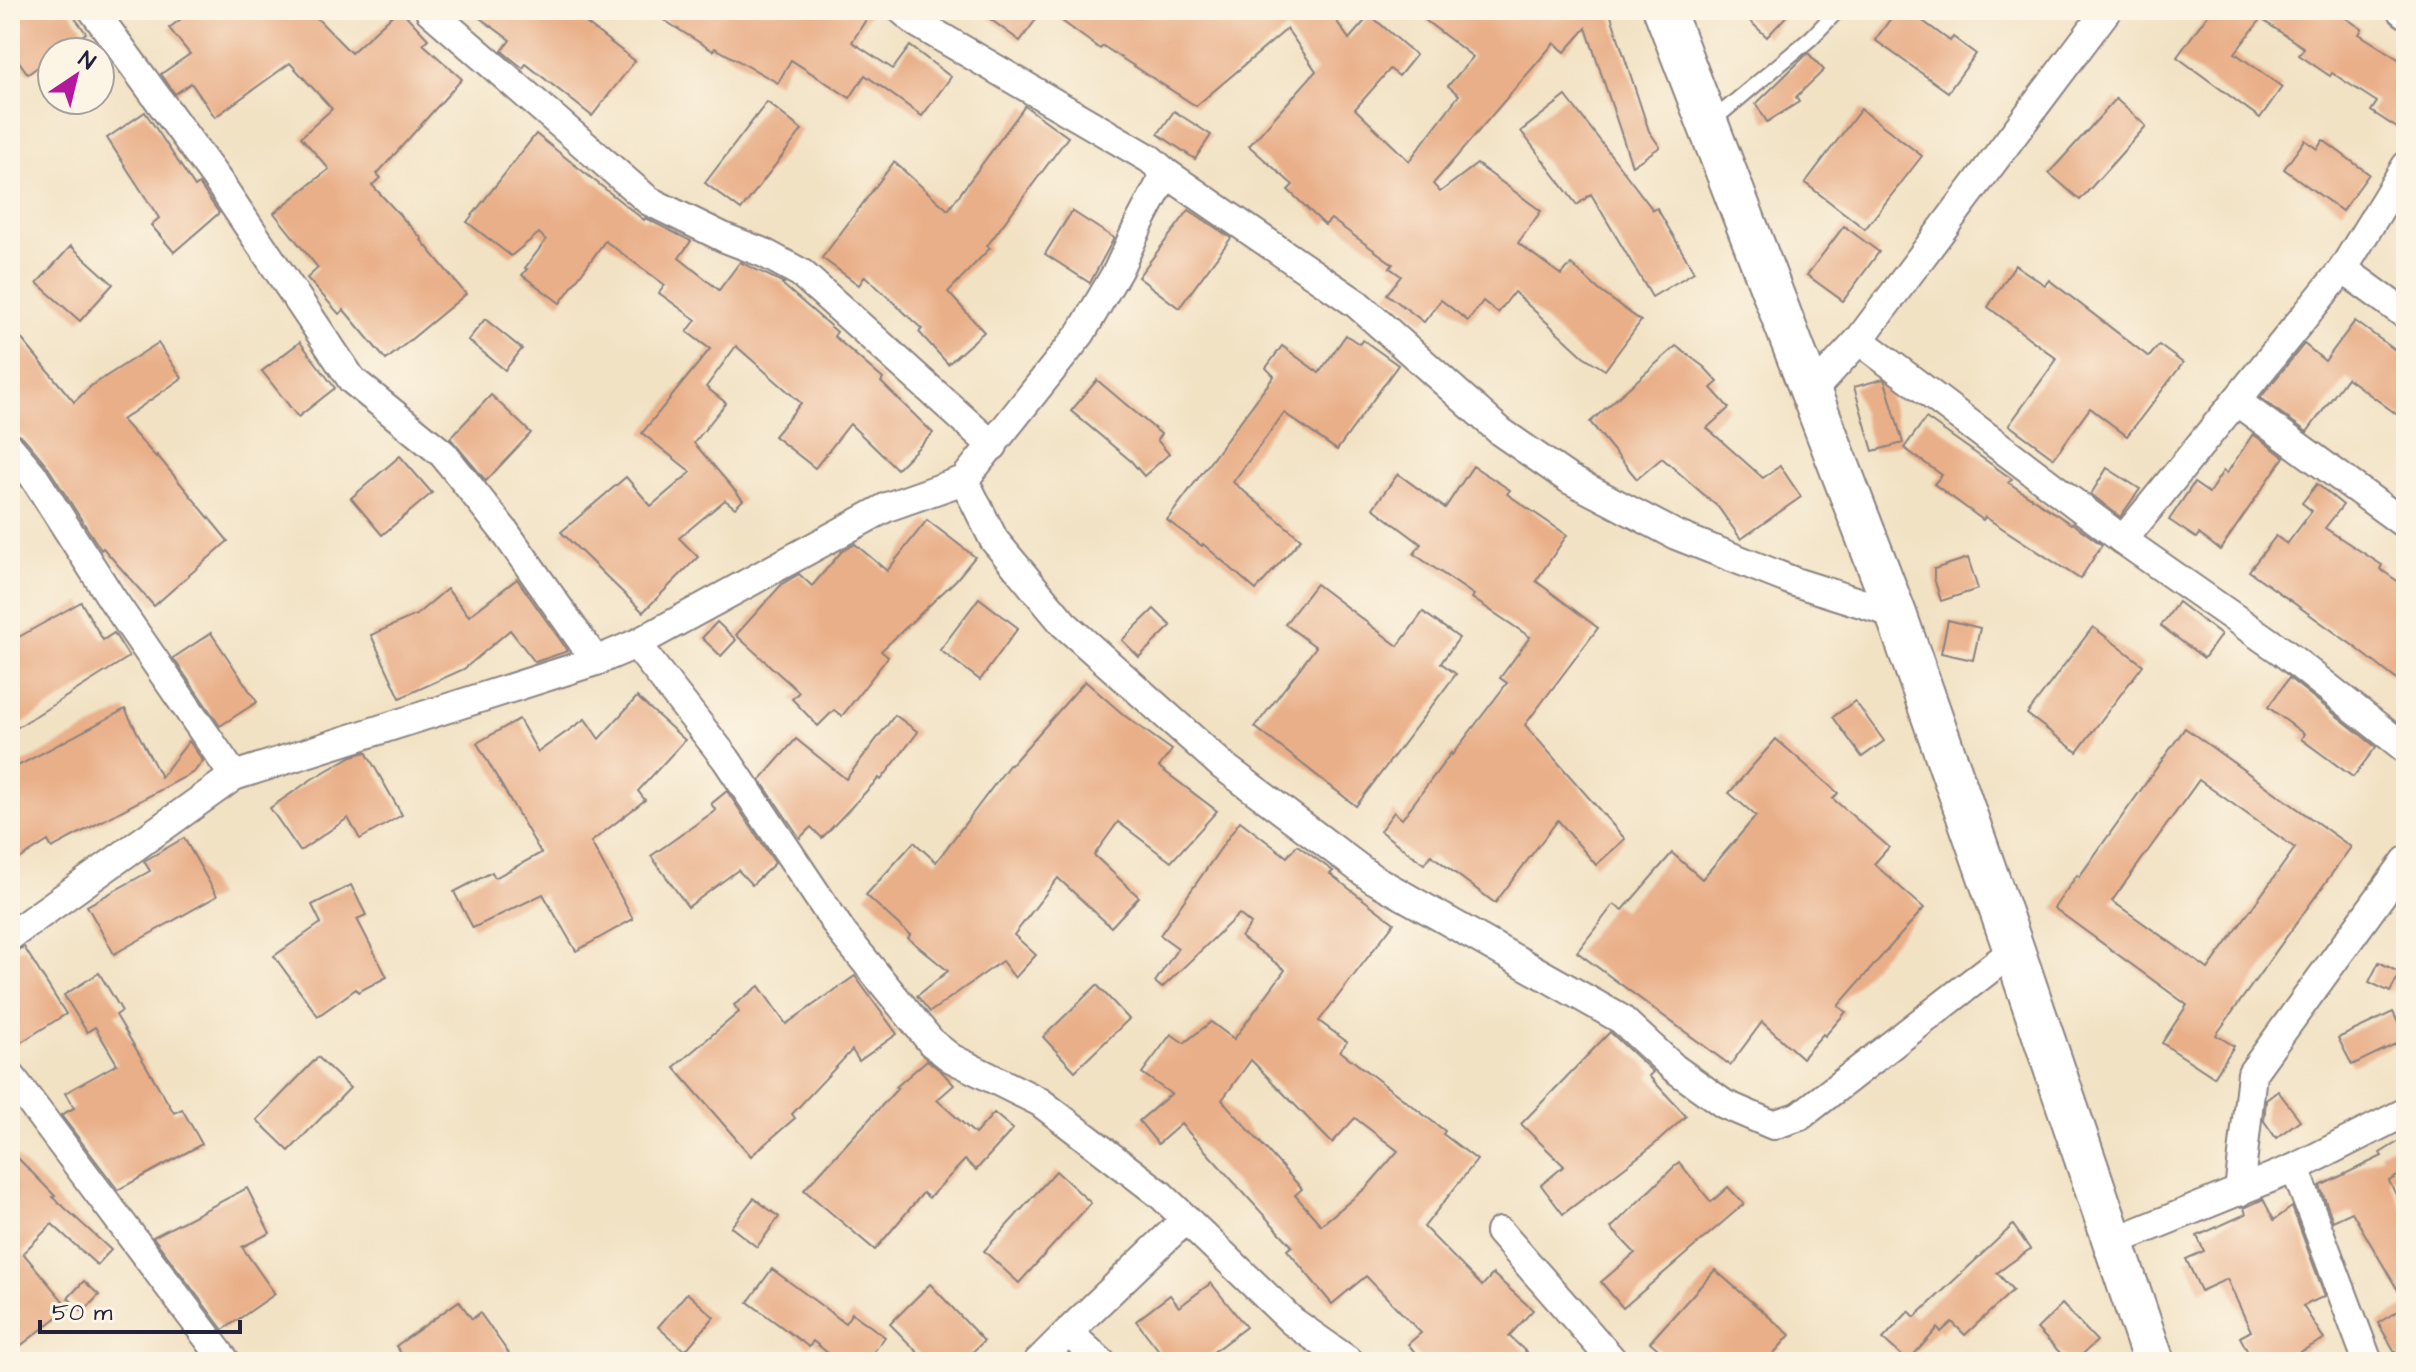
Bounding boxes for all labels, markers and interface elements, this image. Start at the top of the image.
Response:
north arrow [36,36,116,116]
text: N [72,44,101,78]
scale bar [40,1284,240,1334]
text: 50 m [52,1296,113,1330]

